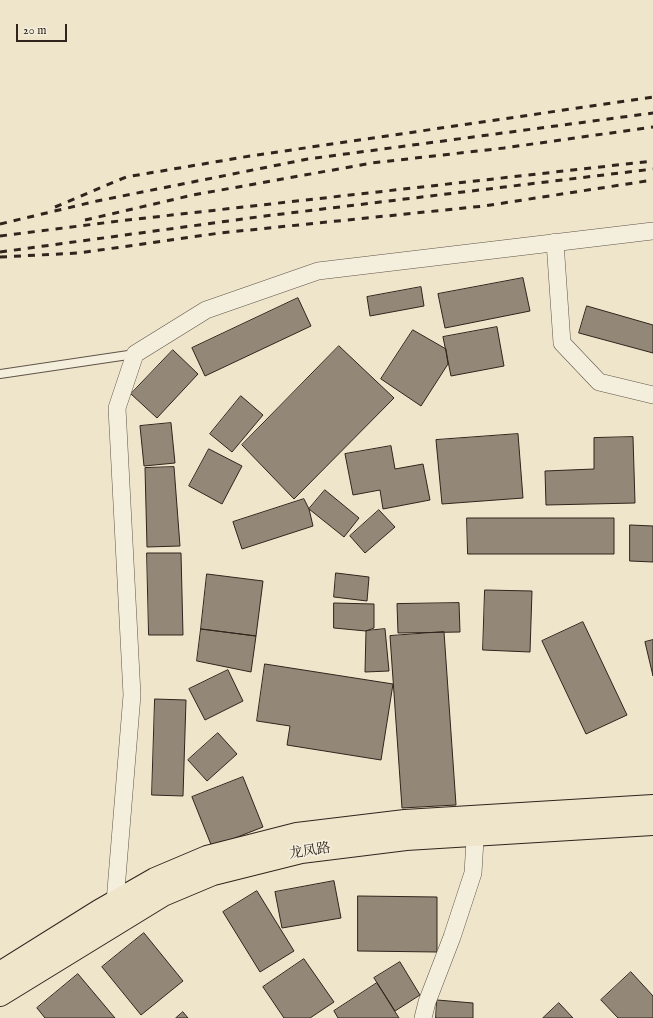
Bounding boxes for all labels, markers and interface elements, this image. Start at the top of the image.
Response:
scale bar [18,16,69,42]
text: 20 m [23,23,46,38]
street label: 龙凤路 [288,840,332,864]

